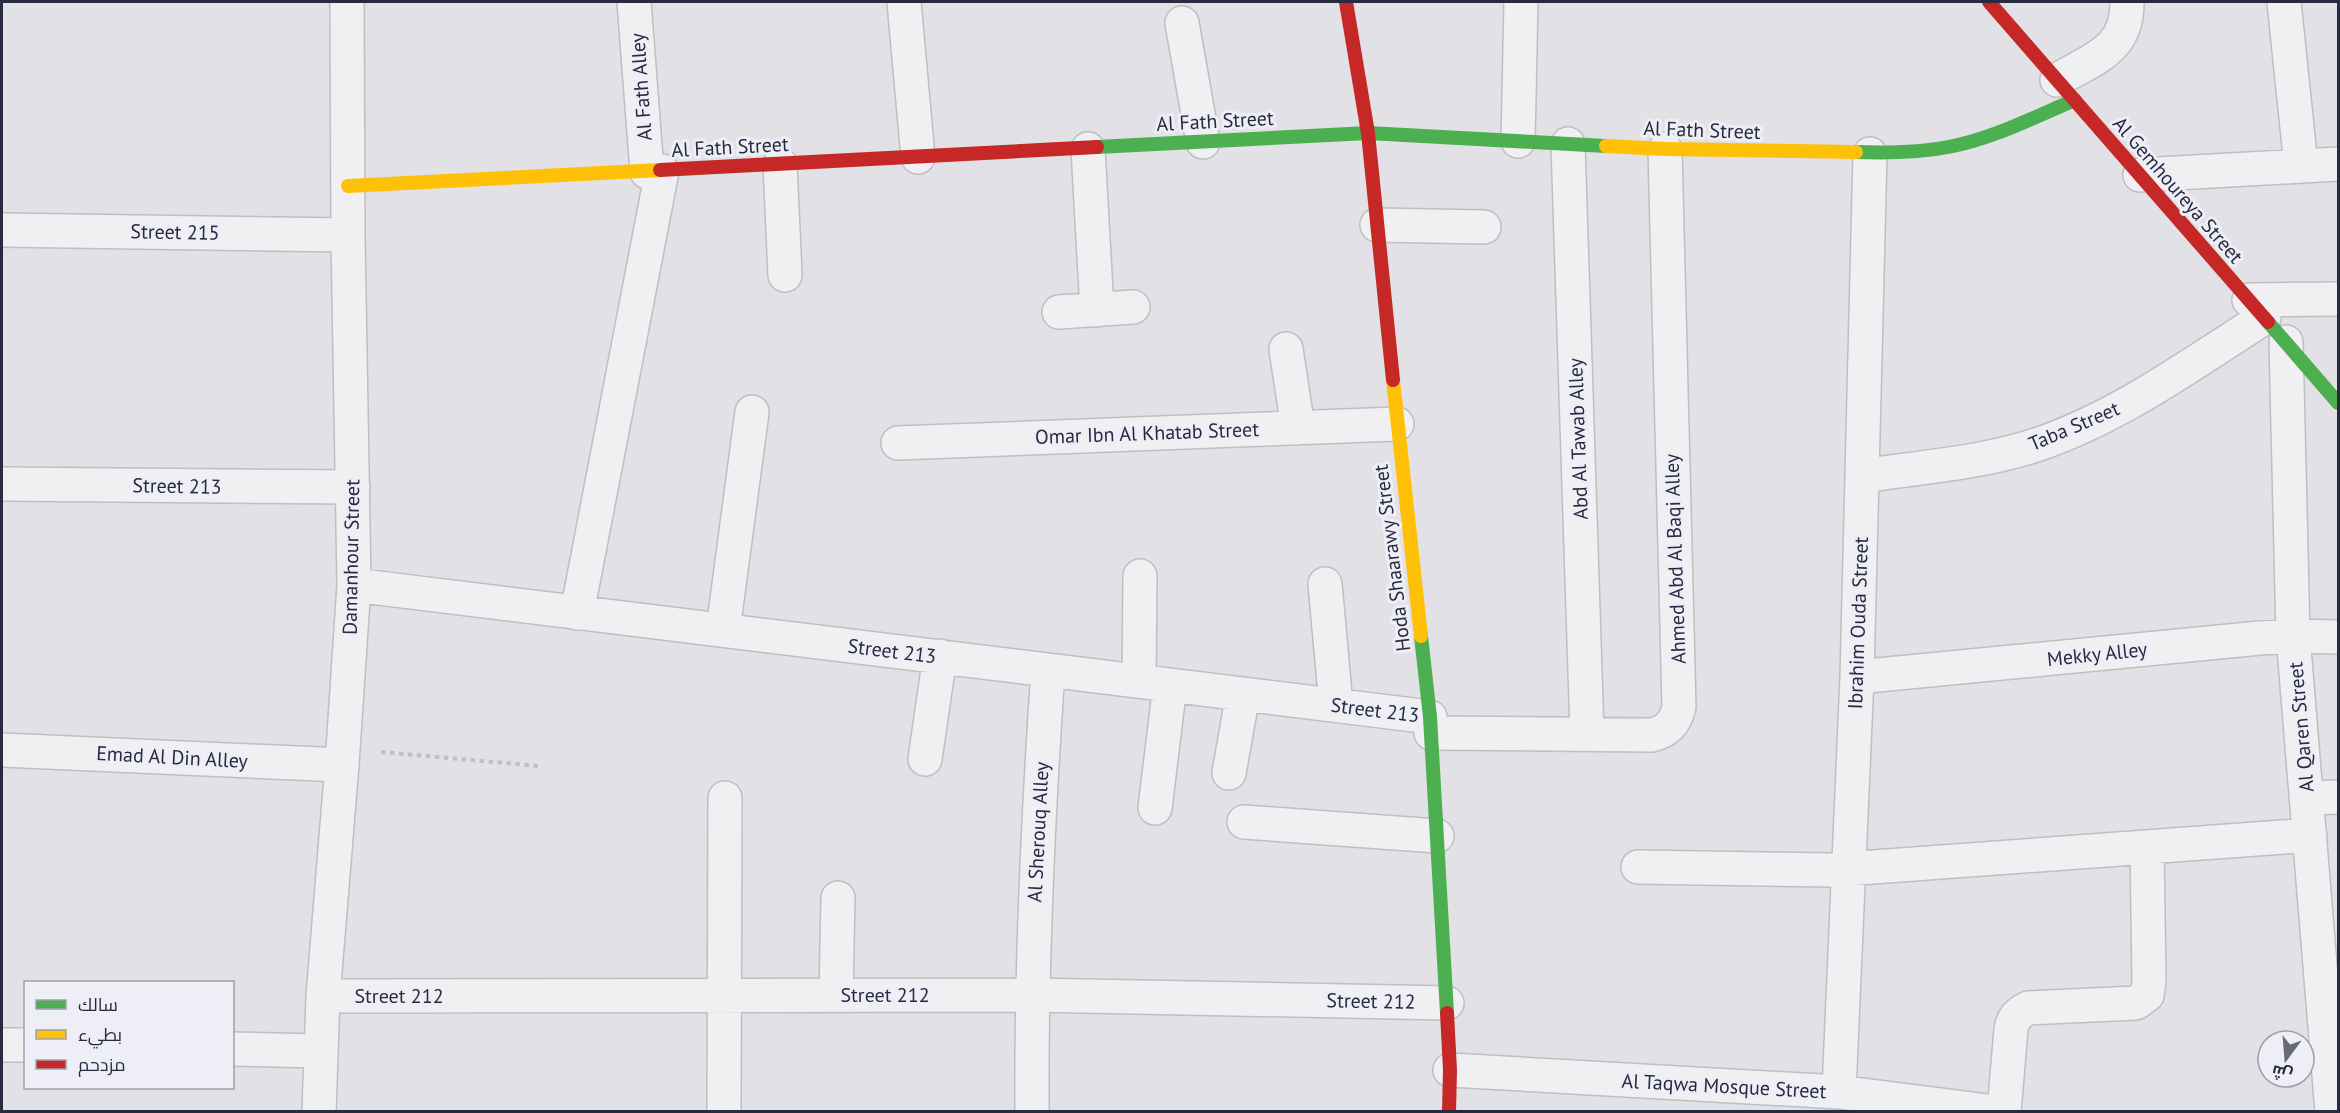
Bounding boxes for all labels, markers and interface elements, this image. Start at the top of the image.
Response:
street label: Al Fath Alley [624,32,658,142]
street label: Al Fath Street [1156,105,1274,137]
street label: Al Gemhoureya Street [2107,111,2249,269]
street label: Al Fath Street [1643,115,1761,145]
street label: Al Fath Street [671,131,789,163]
street label: Street 215 [130,218,220,246]
street label: Abd Al Tawab Alley [1562,357,1594,520]
street label: Taba Street [2025,395,2123,457]
street label: Omar Ibn Al Khatab Street [1035,416,1260,450]
street label: Ahmed Abd Al Baqi Alley [1658,453,1692,664]
street label: Hoda Shaarawy Street [1368,463,1416,653]
street label: Street 213 [132,472,222,500]
street label: Damanhour Street [337,479,365,635]
street label: Ibrahim Ouda Street [1842,536,1874,710]
street label: Street 213 [846,633,938,669]
street label: Mekky Alley [2046,636,2149,672]
street label: Al Qaren Street [2282,661,2320,793]
street label: Street 213 [1329,692,1421,728]
street label: Emad Al Din Alley [96,740,249,774]
street label: Al Sherouq Alley [1021,760,1055,903]
legend [24,981,234,1089]
street label: Street 212 [840,982,930,1008]
street label: Street 212 [354,983,444,1009]
street label: Street 212 [1326,987,1416,1015]
text: سالك [78,993,118,1016]
text: بطيء [78,1023,122,1049]
north arrow [2256,1029,2316,1089]
text: مزدحم [78,1053,126,1077]
text: ش [2269,1061,2294,1086]
street label: Al Taqwa Mosque Street [1621,1068,1827,1104]

